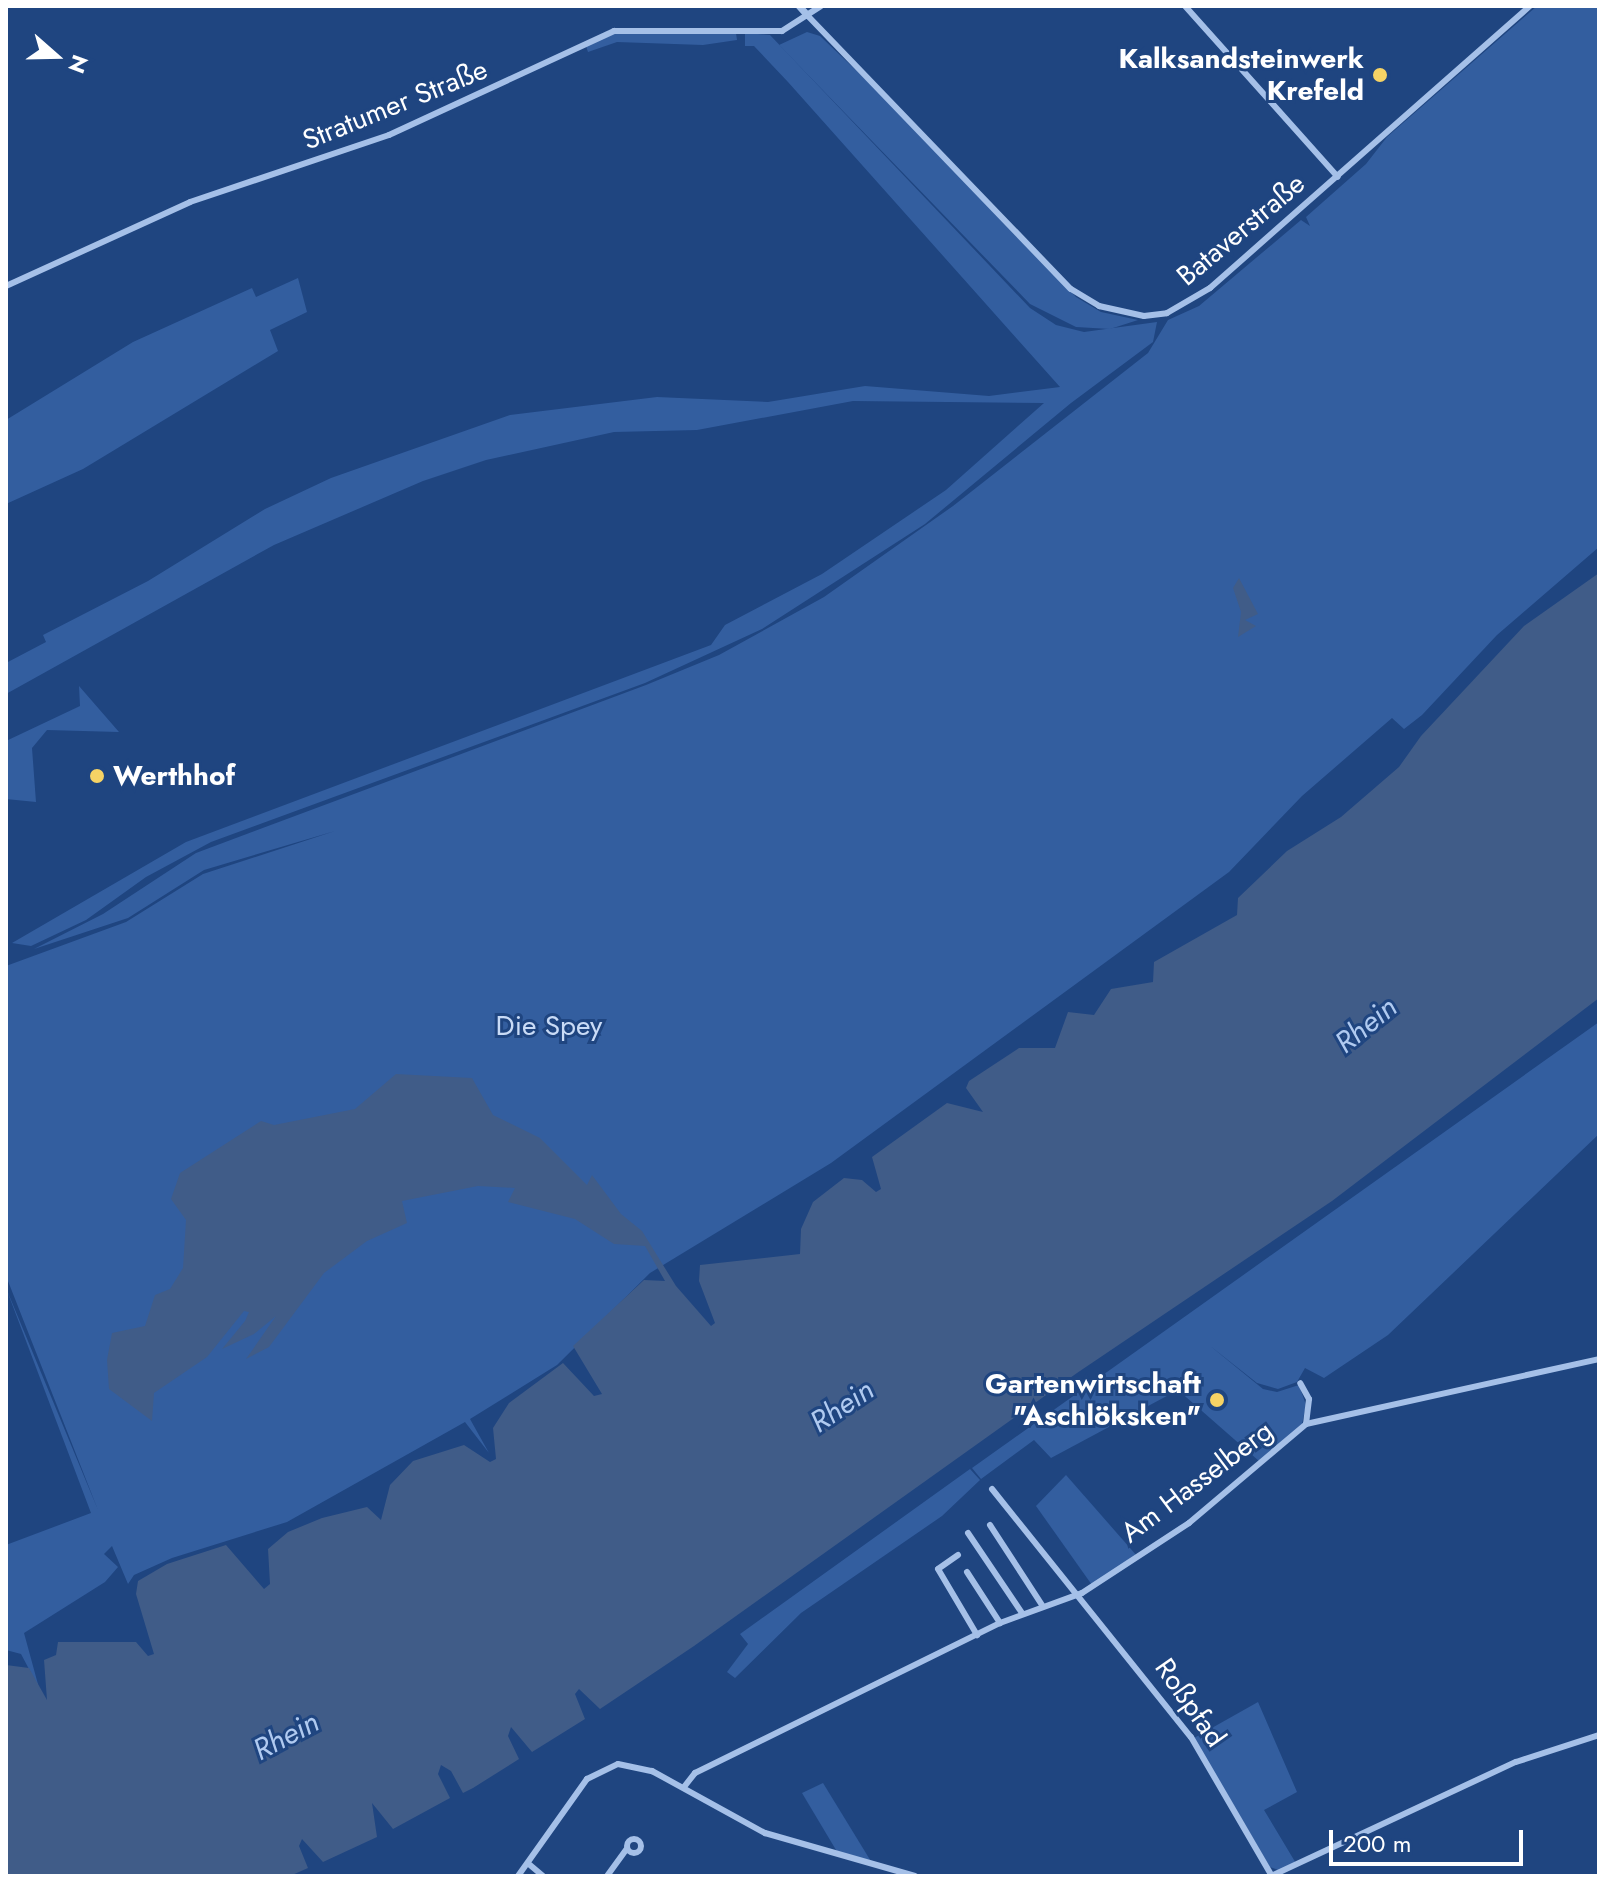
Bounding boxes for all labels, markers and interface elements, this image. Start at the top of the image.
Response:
north arrow [16,16,96,96]
place label: Kalksandsteinwerk Krefeld [1118,42,1364,108]
text: N [61,51,97,78]
street label: Stratumer Straße [298,53,492,157]
marker: Kalksandsteinwerk Krefeld [1371,66,1389,84]
street label: Bataverstraße [1170,167,1312,293]
place label: Werthhof [113,759,235,793]
marker: Werthhof [88,767,106,785]
water label: Rhein [1328,989,1404,1061]
park label: Die Spey [496,1009,602,1043]
place label: Gartenwirtschaft "Aschlöksken" [985,1367,1201,1433]
water label: Rhein [803,1372,881,1440]
marker: Gartenwirtschaft "Aschlöksken" [1208,1391,1226,1409]
street label: Am Hasselberg [1115,1414,1279,1550]
street label: Roßpfad [1148,1652,1232,1754]
water label: Rhein [247,1704,325,1768]
scale bar [1333,1814,1527,1864]
text: 200 m [1343,1826,1411,1861]

